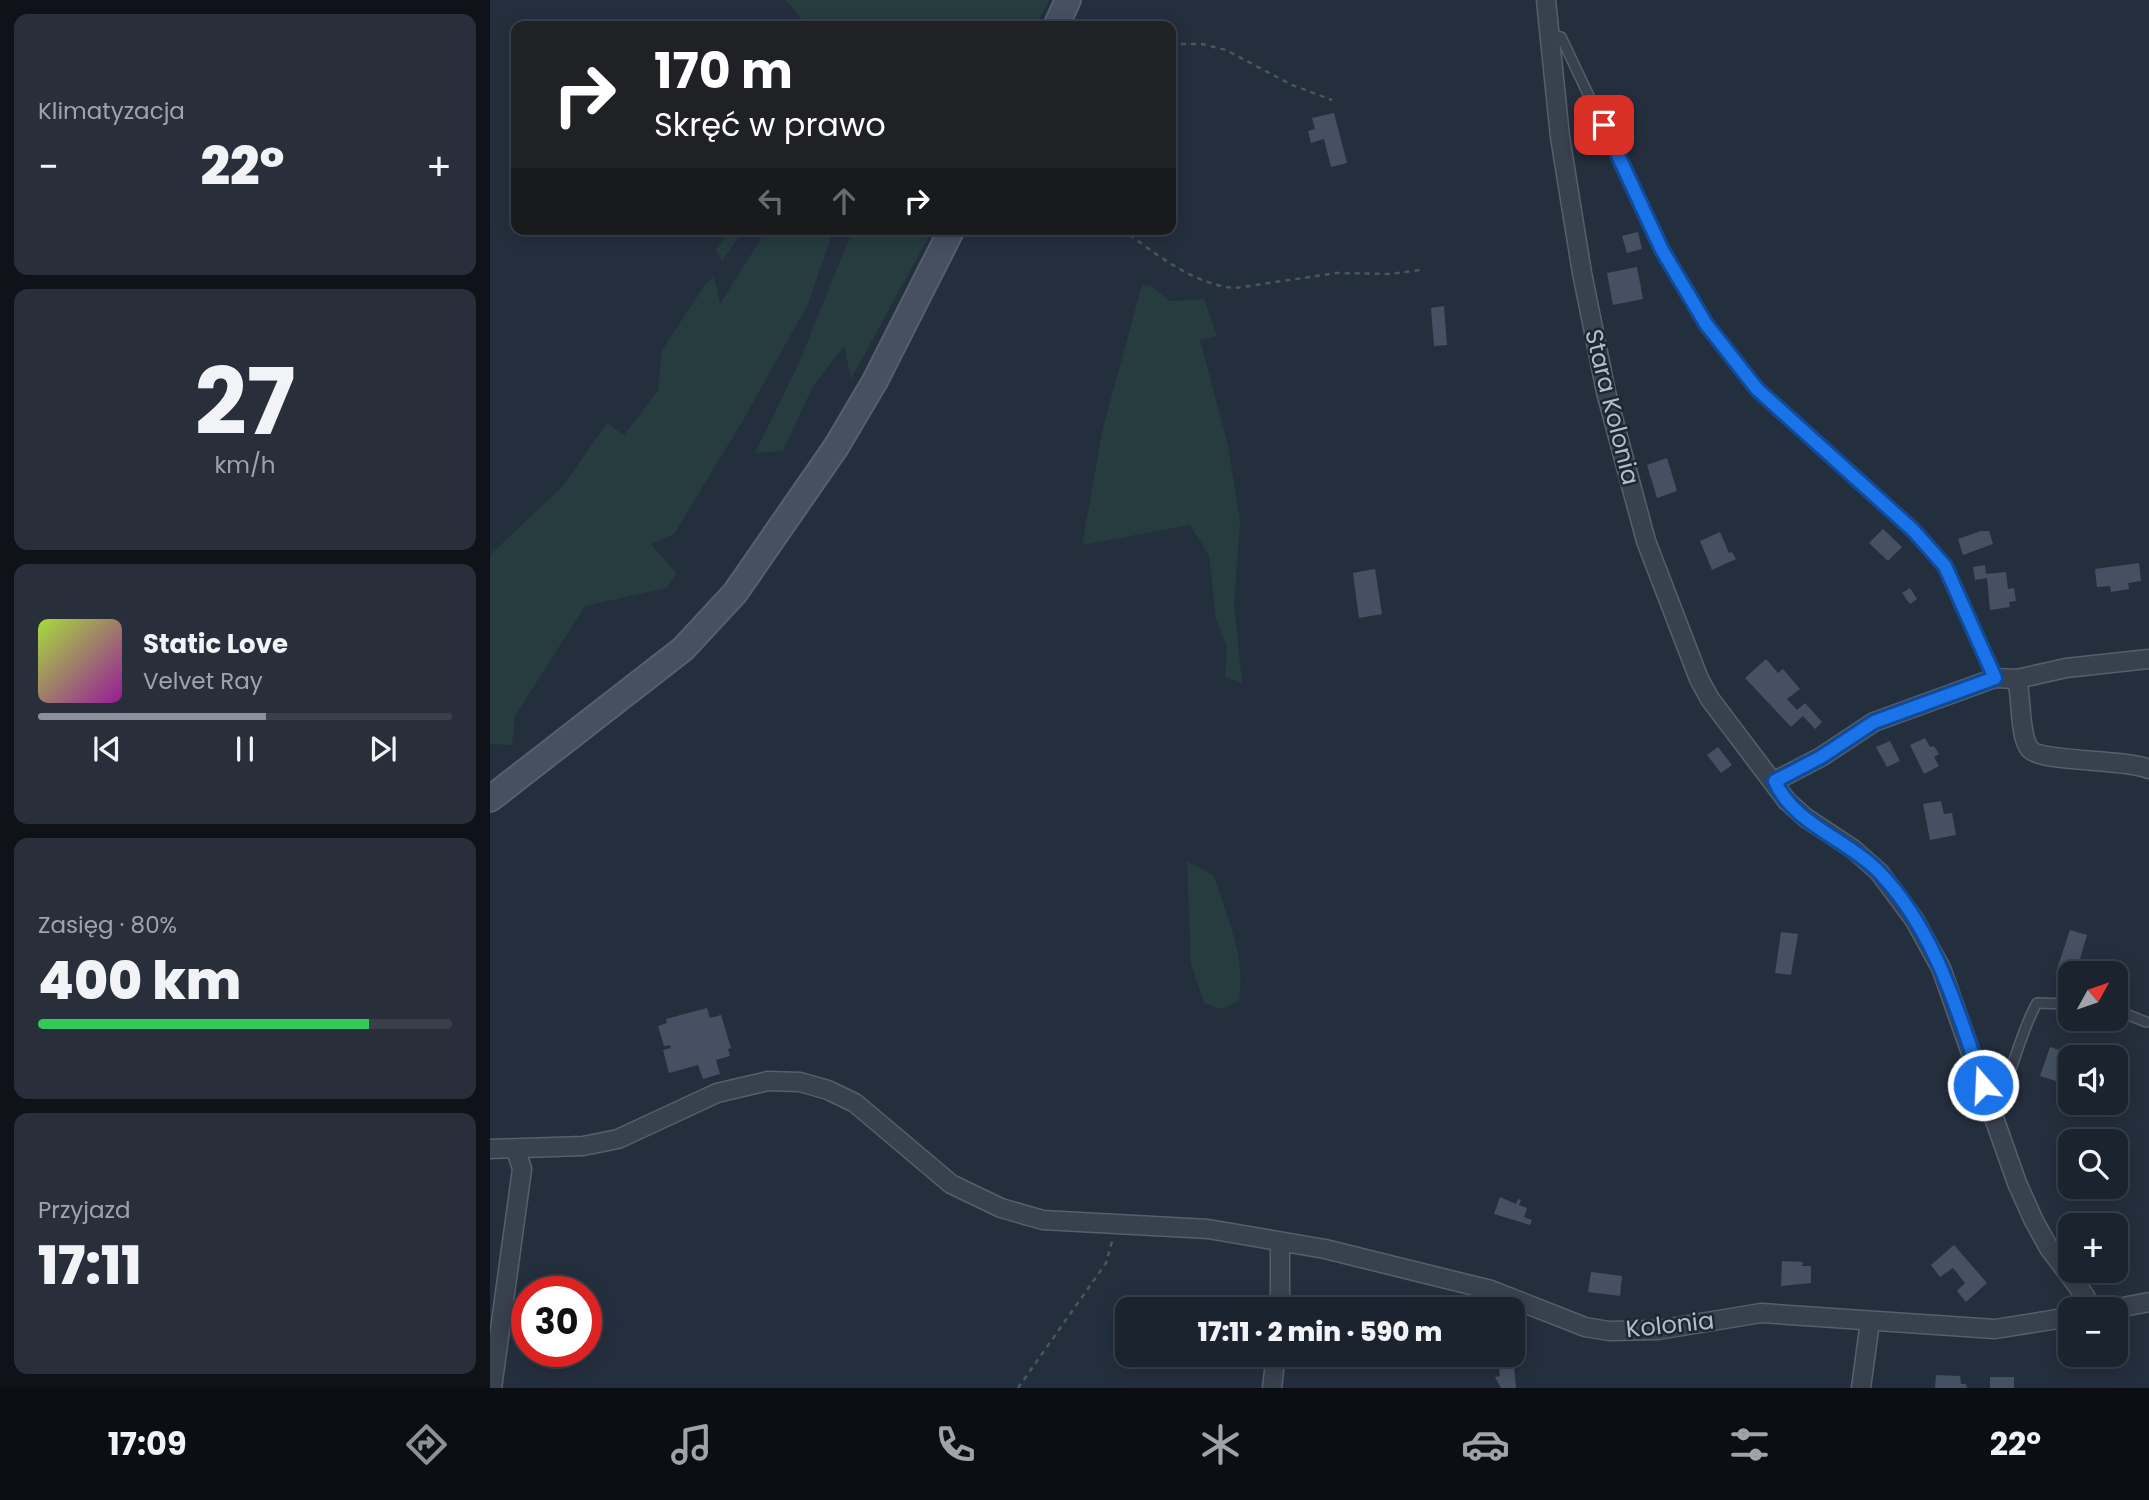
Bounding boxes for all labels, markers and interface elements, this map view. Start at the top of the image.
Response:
text: 170 m [654,37,793,105]
icon: right [539,49,630,140]
text: Klimatyzacja [38,95,185,127]
pin [1574,95,1634,155]
text: Skręć w prawo [654,102,886,147]
icon: arrive [1585,106,1623,144]
text: 22° [200,130,285,203]
text: − [38,140,59,193]
text: + [426,140,452,193]
icon: left [752,182,790,220]
icon: ahead [825,182,863,220]
icon: right [898,182,936,220]
street label: Stara Kolonia [1577,326,1648,488]
text: 27 [195,338,295,466]
text: km/h [214,449,276,481]
text: Static Love [143,626,288,662]
text: Velvet Ray [143,665,263,697]
icon: previous [88,730,126,768]
icon: pause [226,730,264,768]
icon: next [364,730,402,768]
text: Zasięg · 80% [38,909,177,941]
text: 400 km [38,944,241,1017]
north arrow [2058,961,2128,1031]
map controls [2058,961,2128,1367]
button: sound [2058,1045,2128,1115]
position arrow [1946,1048,2020,1122]
button: search [2058,1129,2128,1199]
text: Przyjazd [38,1194,131,1226]
button: + [2058,1213,2128,1283]
text: 17:11 [38,1229,141,1302]
speed limit sign: 30 [511,1276,602,1367]
button: − [2058,1297,2128,1367]
street label: Kolonia [1624,1303,1716,1346]
text: 17:11 · 2 min · 590 m [1198,1314,1442,1350]
icon: directions [402,1420,451,1469]
icon: music [667,1420,716,1469]
icon: phone [931,1420,980,1469]
icon: climate [1196,1420,1245,1469]
icon: car [1461,1420,1510,1469]
icon: filters [1725,1420,1774,1469]
text: 17:09 [108,1421,187,1466]
text: 22° [1990,1421,2041,1466]

